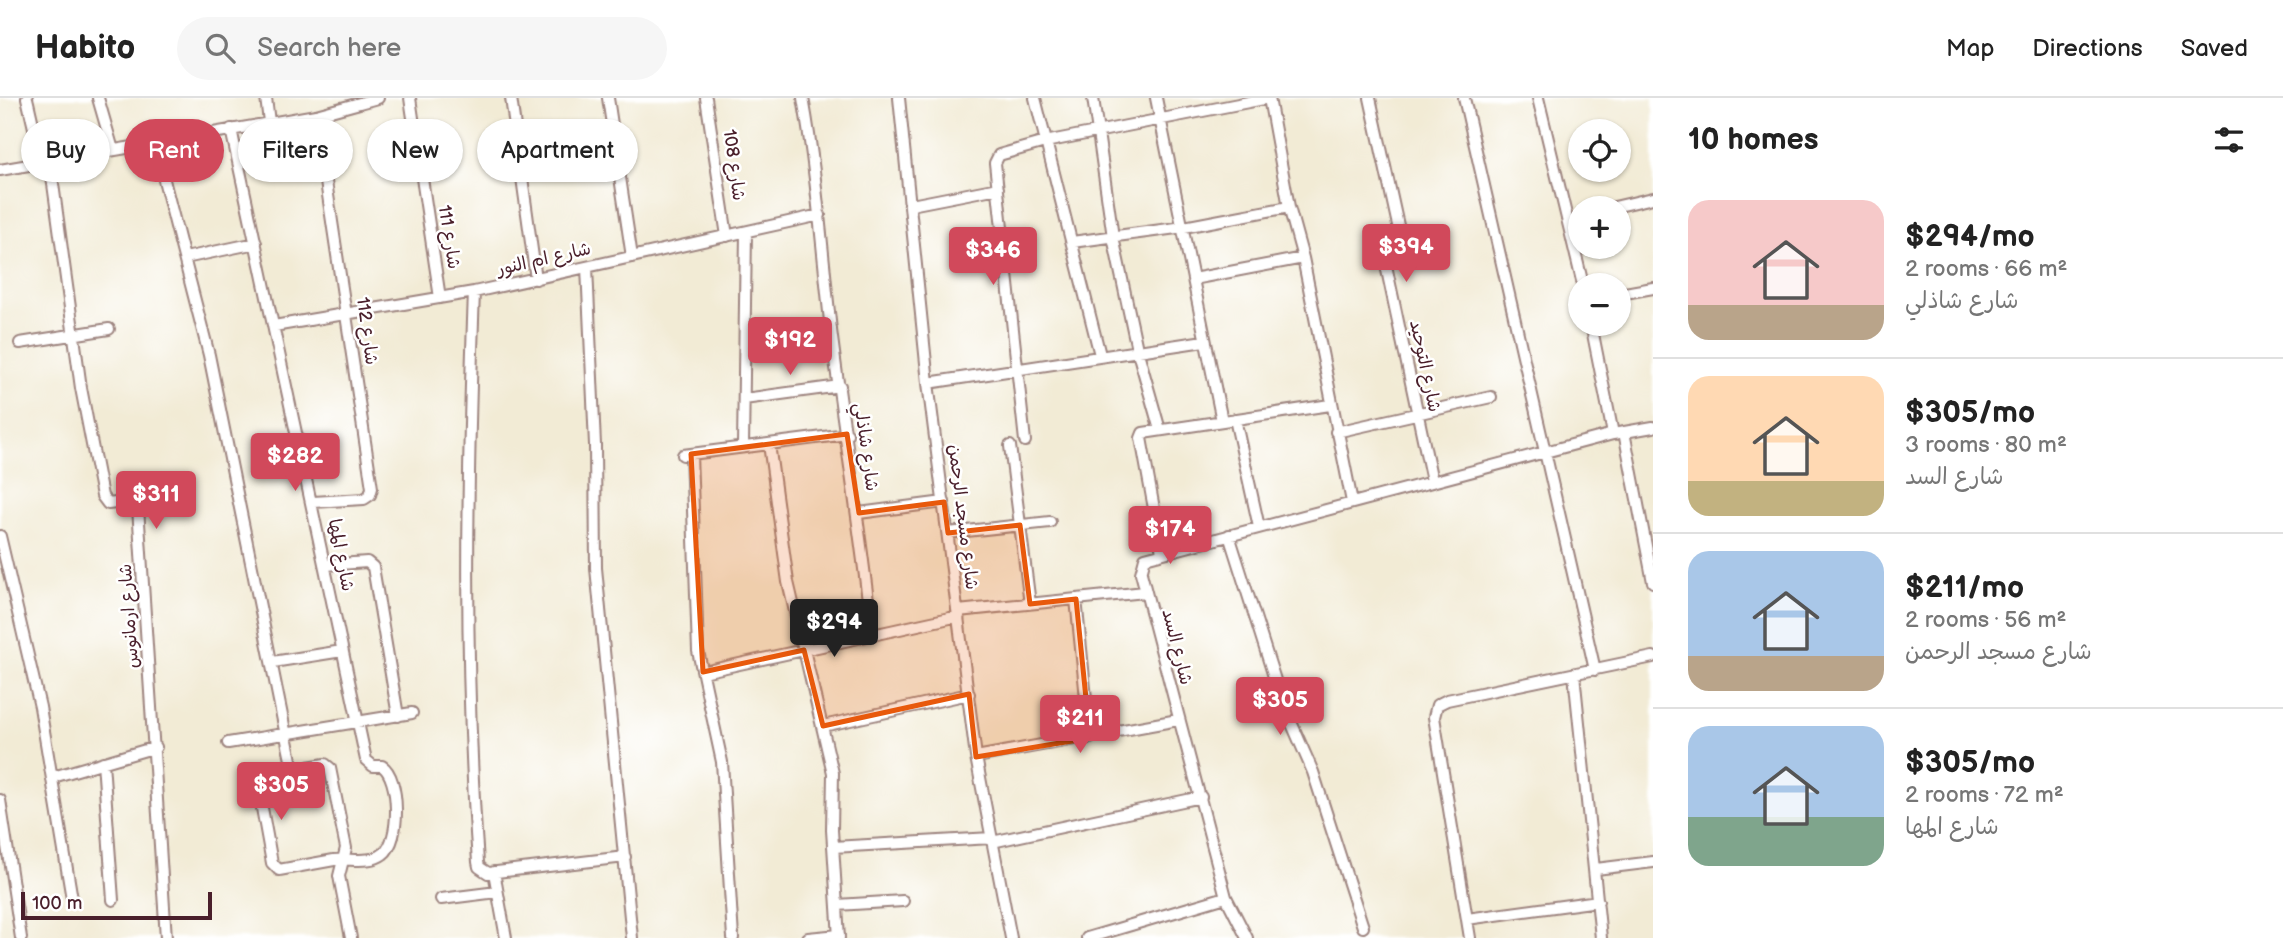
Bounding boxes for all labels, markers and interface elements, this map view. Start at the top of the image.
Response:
search box [177,17,667,80]
text: Habito [35,28,135,68]
icon: search [201,29,239,67]
text: Search here [257,33,401,64]
text: Map [1946,34,1994,63]
text: Directions [2032,34,2143,63]
text: Saved [2181,34,2248,63]
chip: Buy [21,119,110,182]
chip: Rent [124,119,224,182]
chip: Filters [238,119,353,182]
chip: New [367,119,463,182]
chip: Apartment [477,119,638,182]
map controls [1568,119,1631,336]
button: locate [1568,119,1631,182]
icon: filters [2210,121,2248,159]
text: 10 homes [1688,122,1819,158]
street label: شارع 108 [718,128,749,202]
button: + [1568,196,1631,259]
street label: شارع 111 [433,203,464,271]
text: $294/mo [1905,219,2035,255]
pin: $394 [1365,225,1447,284]
pin: $346 [952,228,1034,287]
icon: home [1744,228,1828,312]
text: $394 [1378,233,1434,261]
text: $346 [965,236,1021,264]
street label: شارع ام النور [493,238,594,283]
text: 2 rooms · 66 m² [1905,255,2067,283]
button: − [1568,273,1631,336]
text: شارع شاذلي [1905,287,2019,315]
street label: شارع 112 [351,296,382,366]
pin: $192 [749,317,831,377]
street label: شارع التوحيد [1404,318,1445,414]
text: $192 [764,326,816,354]
text: $305/mo [1905,395,2035,431]
street label: شارع شاذلي [844,402,883,493]
icon: home [1744,404,1828,488]
text: 3 rooms · 80 m² [1905,431,2067,459]
pin: $282 [254,434,336,493]
text: $282 [267,442,323,470]
street label: شارع مسجد الرحمن [943,443,982,591]
text: شارع السد [1905,463,2004,491]
pin: $311 [115,472,197,531]
text: $311 [132,480,180,508]
pin: $174 [1129,506,1211,566]
text: $174 [1144,515,1196,543]
street label: شارع المها [323,517,358,593]
street label: شارع ارمانوس [115,563,144,669]
text: $211/mo [1905,570,2024,606]
icon: home [1744,579,1828,663]
pin: $294 [793,600,875,659]
text: 2 rooms · 56 m² [1905,606,2067,634]
street label: شارع السد [1156,607,1197,687]
text: $294 [806,608,862,636]
text: شارع مسجد الرحمن [1905,638,2092,666]
pin: $305 [1239,678,1321,737]
text: $305 [1252,686,1308,714]
pin: $211 [1039,696,1121,755]
text: $211 [1056,704,1104,732]
text: $305/mo [1905,745,2035,781]
icon: home [1744,754,1828,838]
pin: $305 [240,762,322,822]
text: $305 [253,771,309,799]
text: 2 rooms · 72 m² [1905,781,2064,809]
text: شارع المها [1905,813,1999,841]
scale bar [21,889,212,921]
text: 100 m [32,892,83,915]

